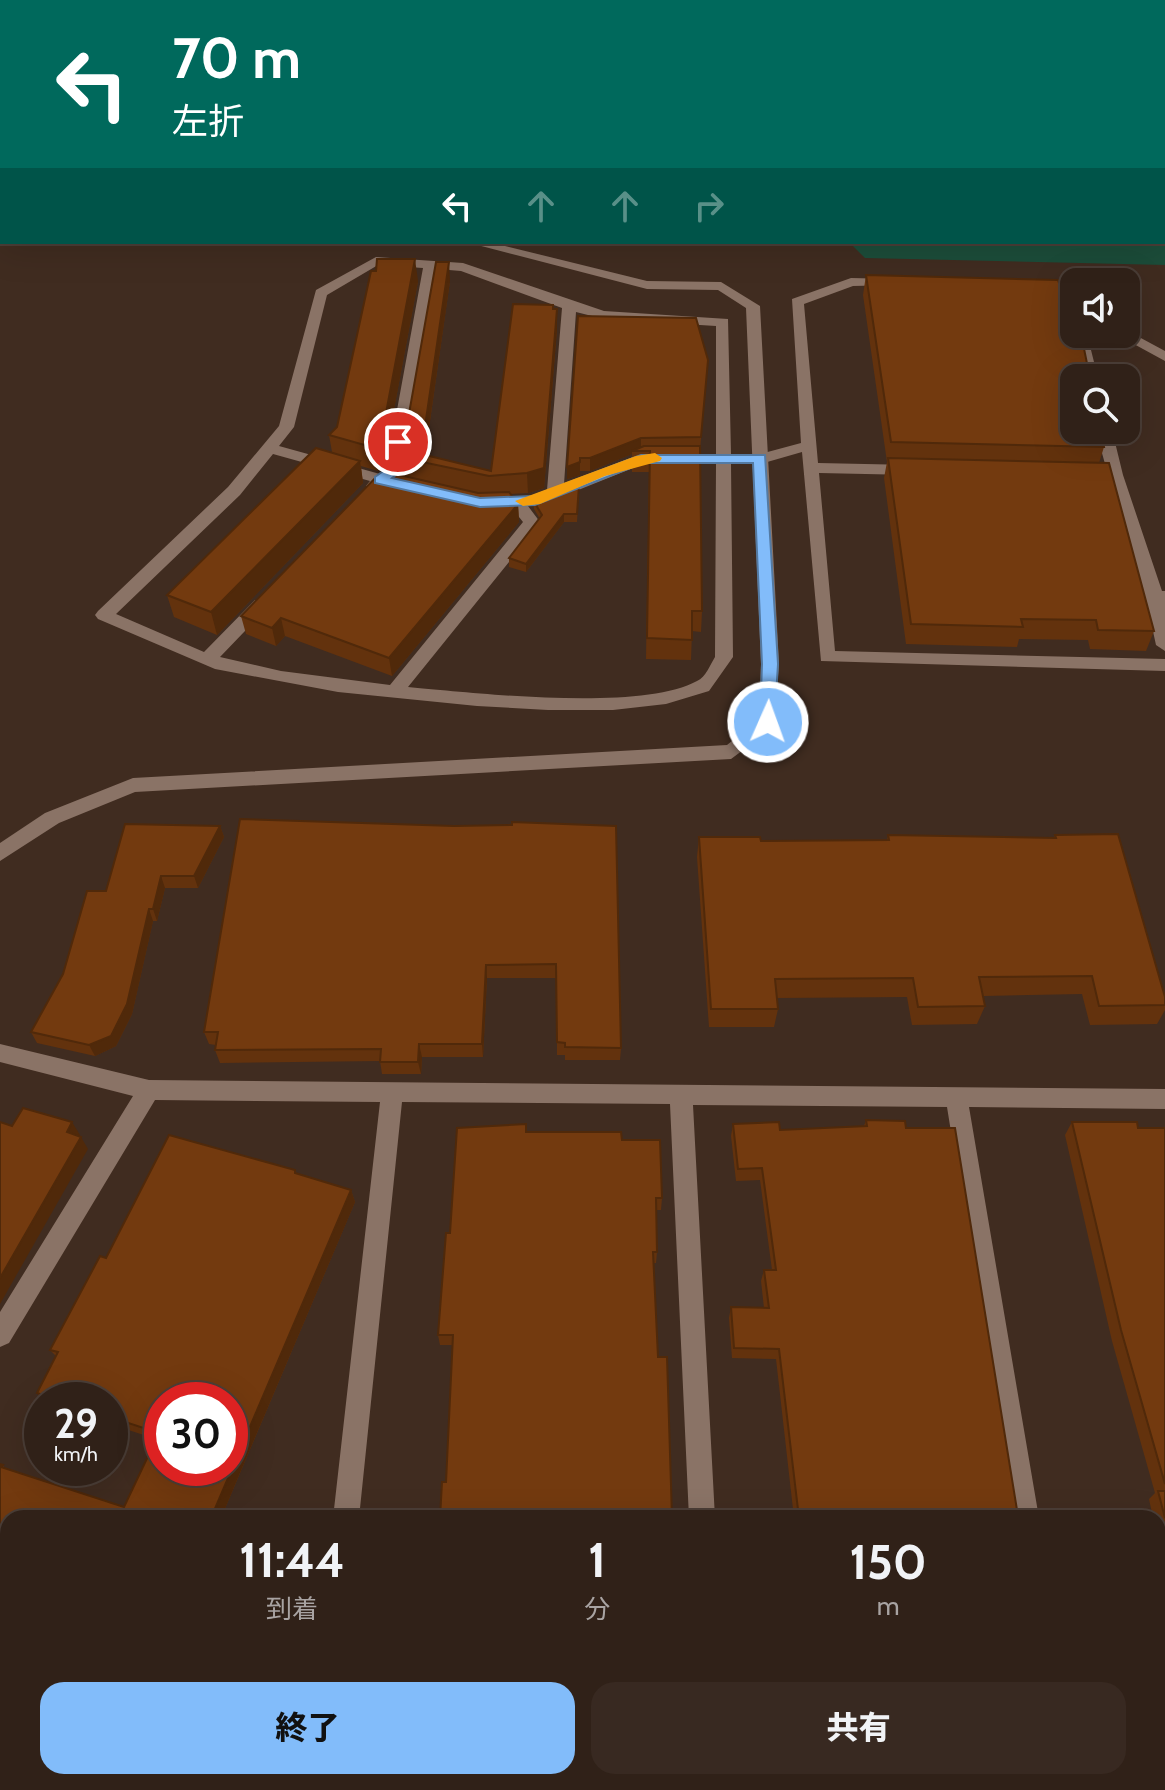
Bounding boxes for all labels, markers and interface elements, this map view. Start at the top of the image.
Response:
text: 70 m [172,24,301,92]
icon: left [40,32,144,136]
text: 左折 [172,99,244,143]
icon: left [435,184,479,228]
icon: ahead [519,184,563,228]
icon: ahead [603,184,647,228]
icon: right [687,184,731,228]
map controls [1060,268,1140,444]
button: sound [1060,268,1140,348]
button: search [1060,364,1140,444]
pin [364,408,432,476]
icon: arrive [376,420,420,464]
position arrow [726,680,810,764]
speed limit sign: 30 [144,1382,248,1486]
text: 29 [54,1399,98,1448]
text: km/h [54,1442,98,1466]
text: 11:44 [239,1531,345,1589]
text: 1 [588,1531,606,1589]
text: 150 [849,1533,927,1591]
text: m [877,1590,899,1622]
text: 到着 [266,1593,318,1625]
text: 分 [584,1593,610,1625]
button: 終了 [40,1682,575,1774]
button: 共有 [591,1682,1126,1774]

